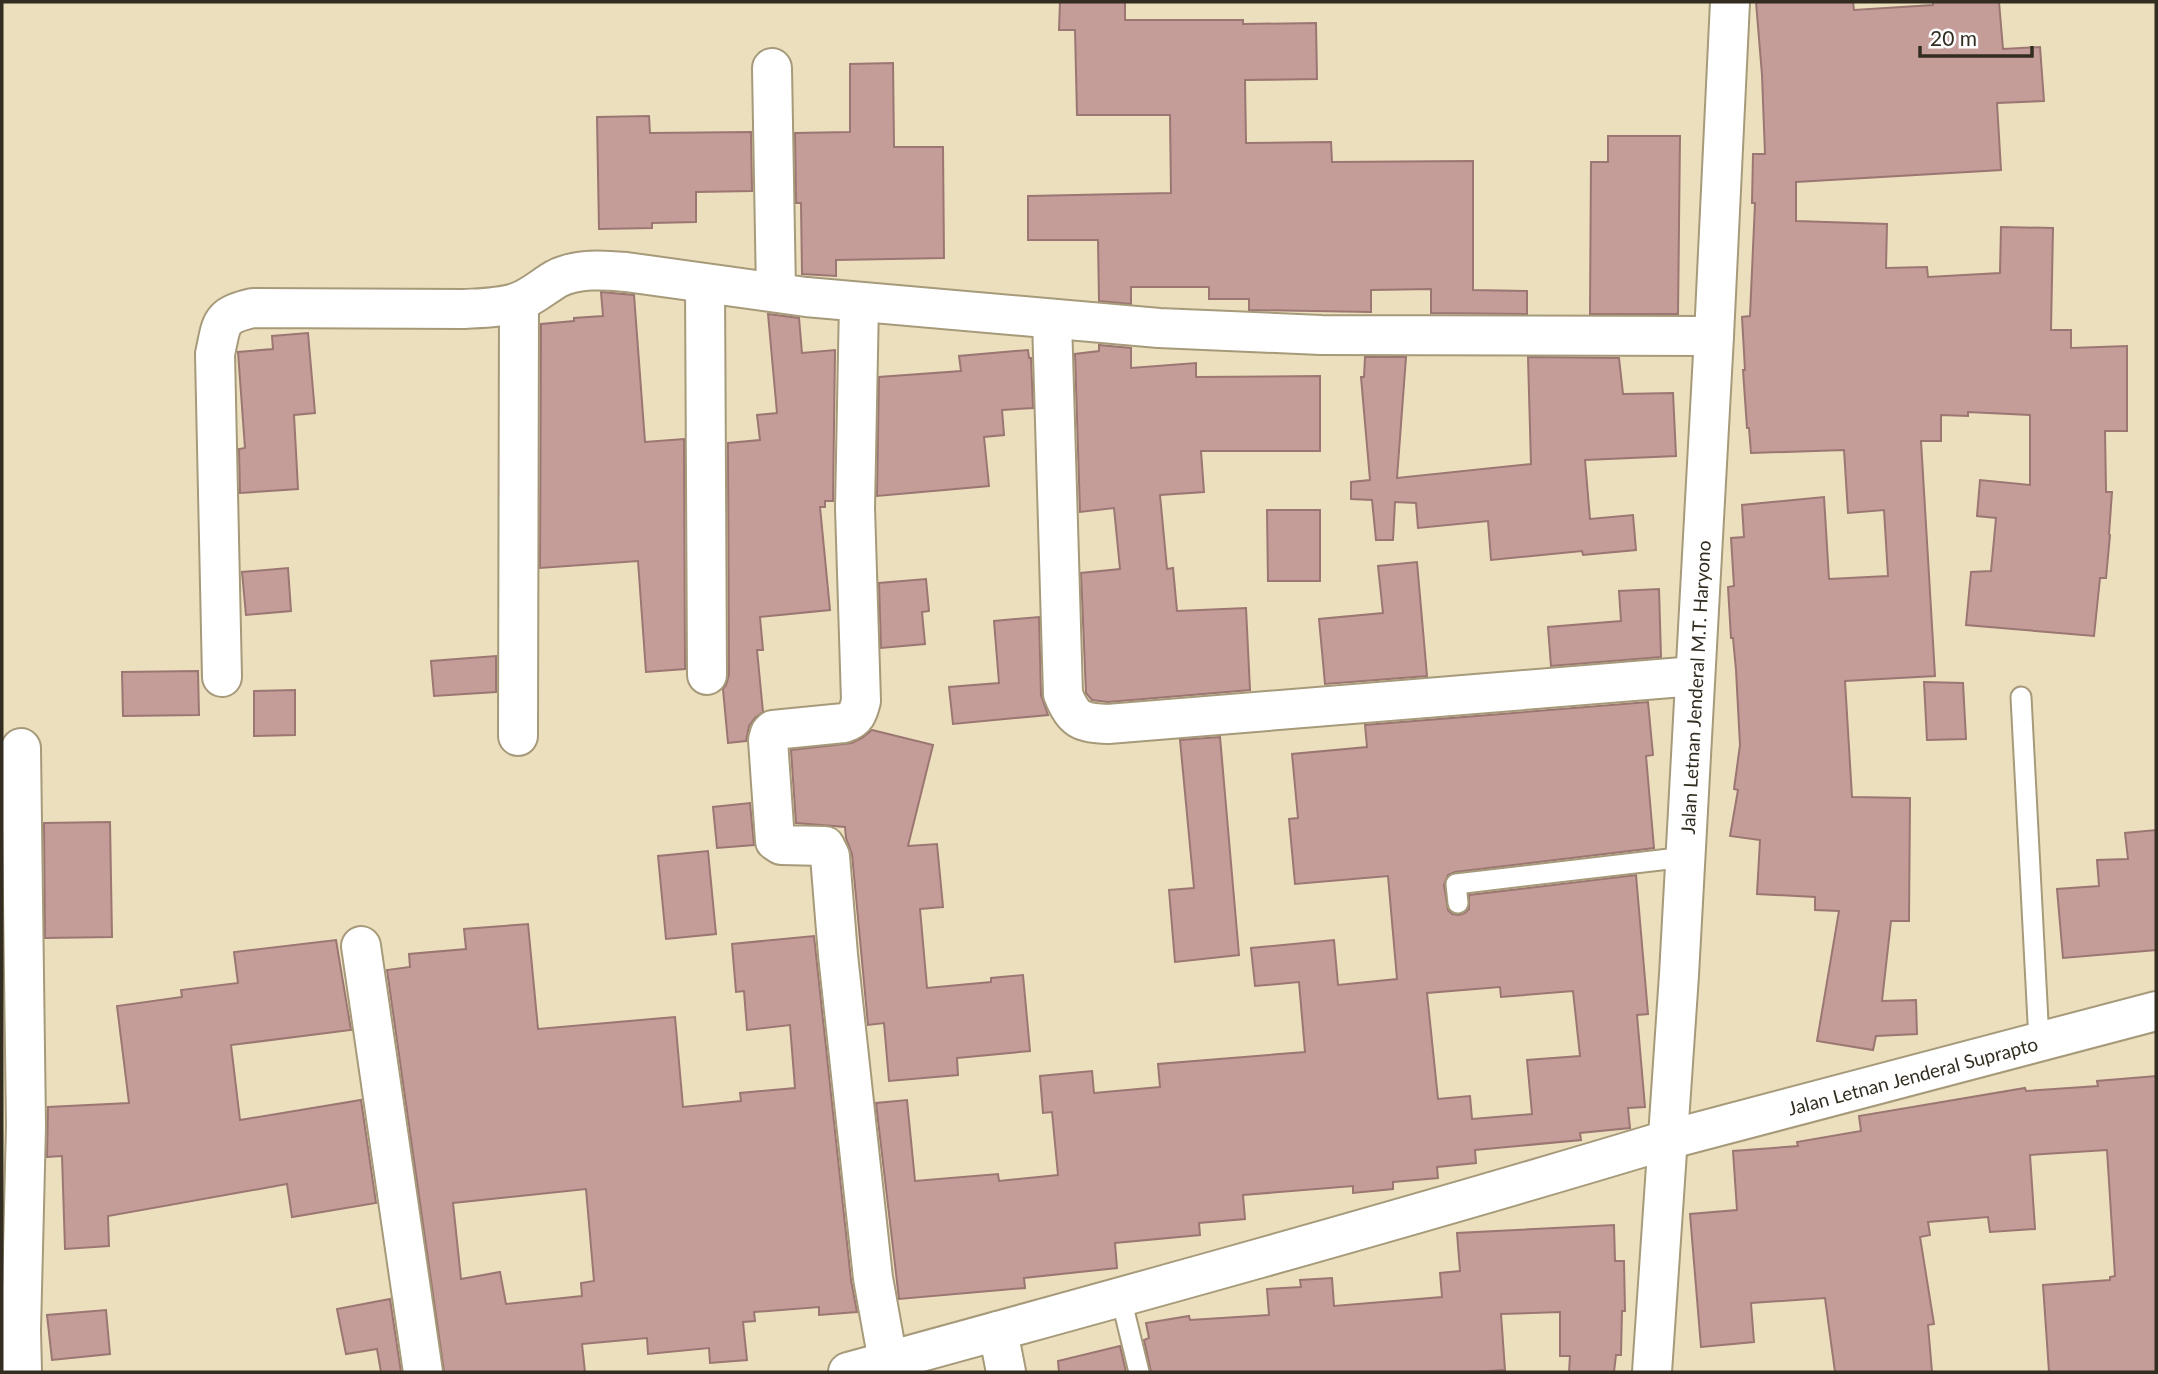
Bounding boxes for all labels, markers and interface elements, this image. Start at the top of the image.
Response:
scale bar [1920,14,2032,58]
text: 20 m [1930,25,1977,50]
street label: Jalan Letnan Jenderal M.T. Haryono [1675,540,1714,835]
street label: Jalan Letnan Jenderal Suprapto [1785,1031,2040,1119]

